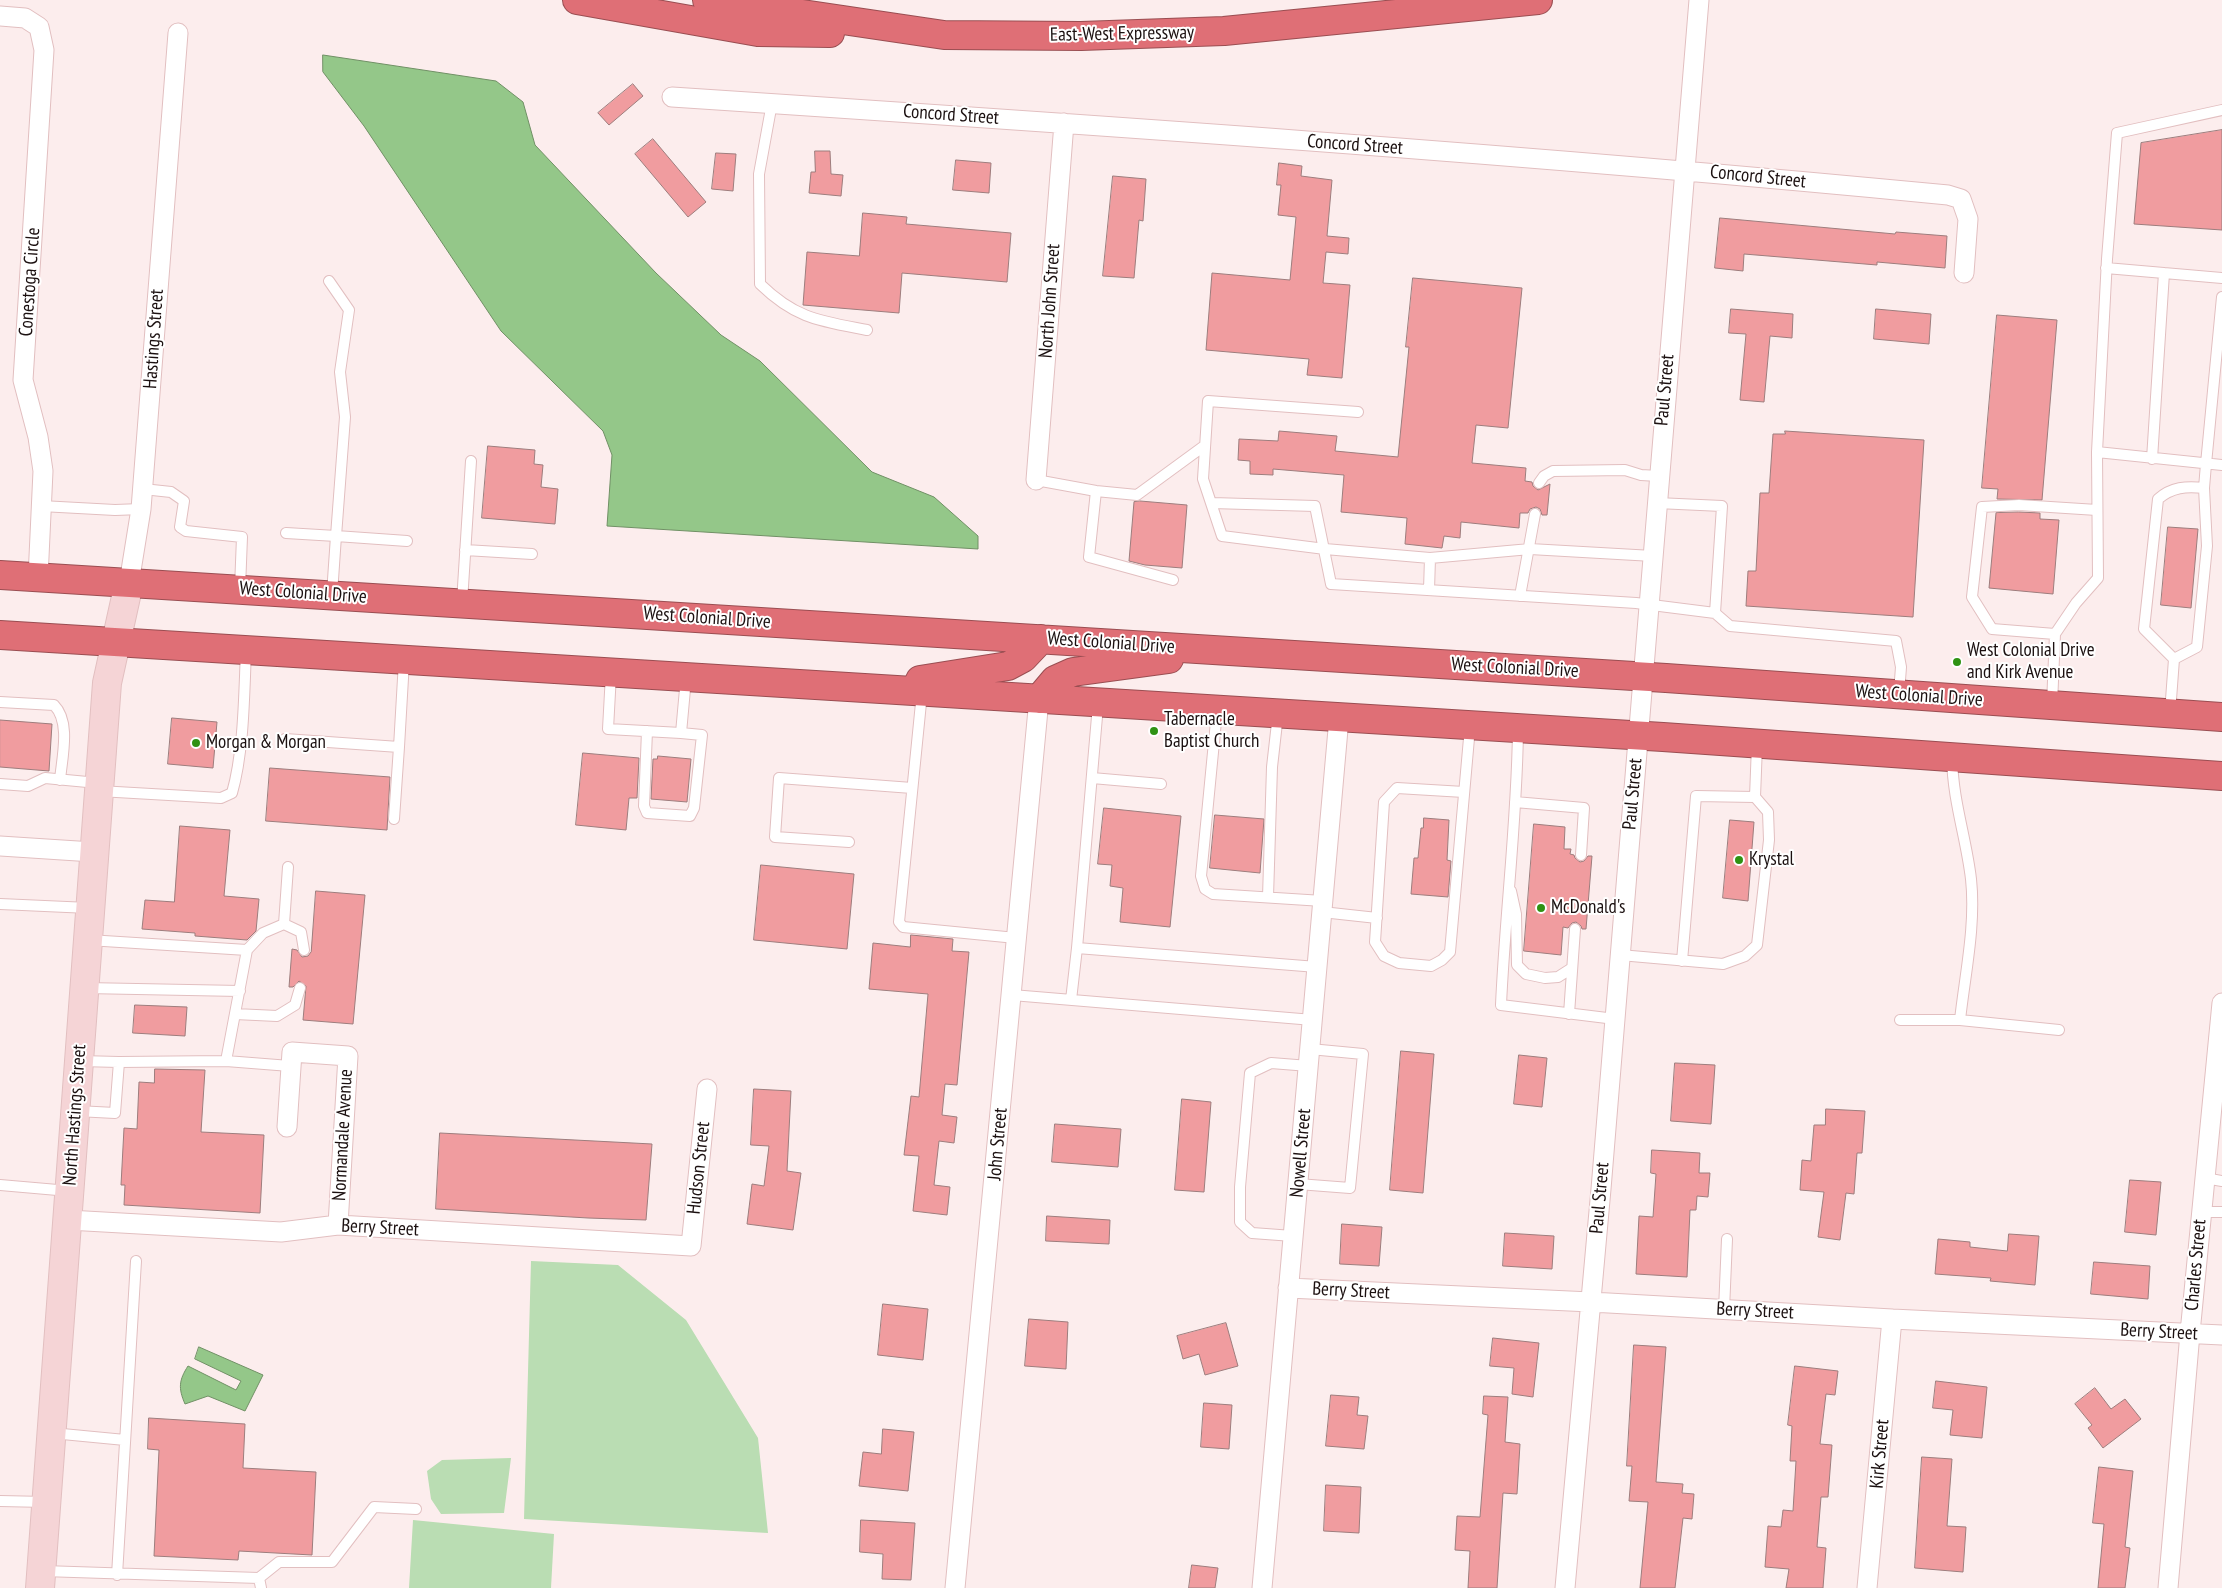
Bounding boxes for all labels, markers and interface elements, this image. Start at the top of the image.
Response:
street label: East-West Expressway [1050,21,1194,47]
street label: Concord Street [902,100,1000,130]
street label: Concord Street [1306,130,1404,160]
street label: Concord Street [1709,161,1807,193]
street label: Conestoga Circle [15,227,45,337]
street label: North John Street [1035,243,1065,359]
street label: Hastings Street [139,288,169,390]
street label: Paul Street [1651,353,1679,427]
street label: West Colonial Drive [239,577,367,609]
street label: West Colonial Drive [643,602,771,634]
street label: West Colonial Drive [1047,627,1175,659]
place label: West Colonial Drive and Kirk Avenue [1967,640,2095,684]
street label: West Colonial Drive [1451,653,1579,683]
marker: West Colonial Drive and Kirk Avenue [1951,656,1963,668]
street label: West Colonial Drive [1855,680,1983,712]
place label: Tabernacle Baptist Church [1164,709,1259,753]
marker: Tabernacle Baptist Church [1148,725,1160,737]
place label: Morgan & Morgan [206,732,326,754]
marker: Morgan & Morgan [190,737,202,749]
street label: Paul Street [1619,757,1647,831]
place label: Krystal [1749,849,1794,871]
marker: Krystal [1733,854,1745,866]
place label: McDonald's [1551,897,1626,919]
marker: McDonald's [1535,902,1547,914]
street label: North Hastings Street [59,1044,91,1186]
street label: Normandale Avenue [328,1068,358,1202]
street label: John Street [983,1107,1013,1181]
street label: Nowell Street [1286,1107,1316,1199]
street label: Hudson Street [683,1121,715,1215]
street label: Paul Street [1586,1161,1614,1235]
street label: Berry Street [341,1215,419,1241]
street label: Charles Street [2181,1218,2211,1312]
street label: Berry Street [1312,1278,1390,1304]
street label: Berry Street [1716,1298,1794,1324]
street label: Berry Street [2120,1319,2198,1345]
street label: Kirk Street [1866,1418,1894,1490]

